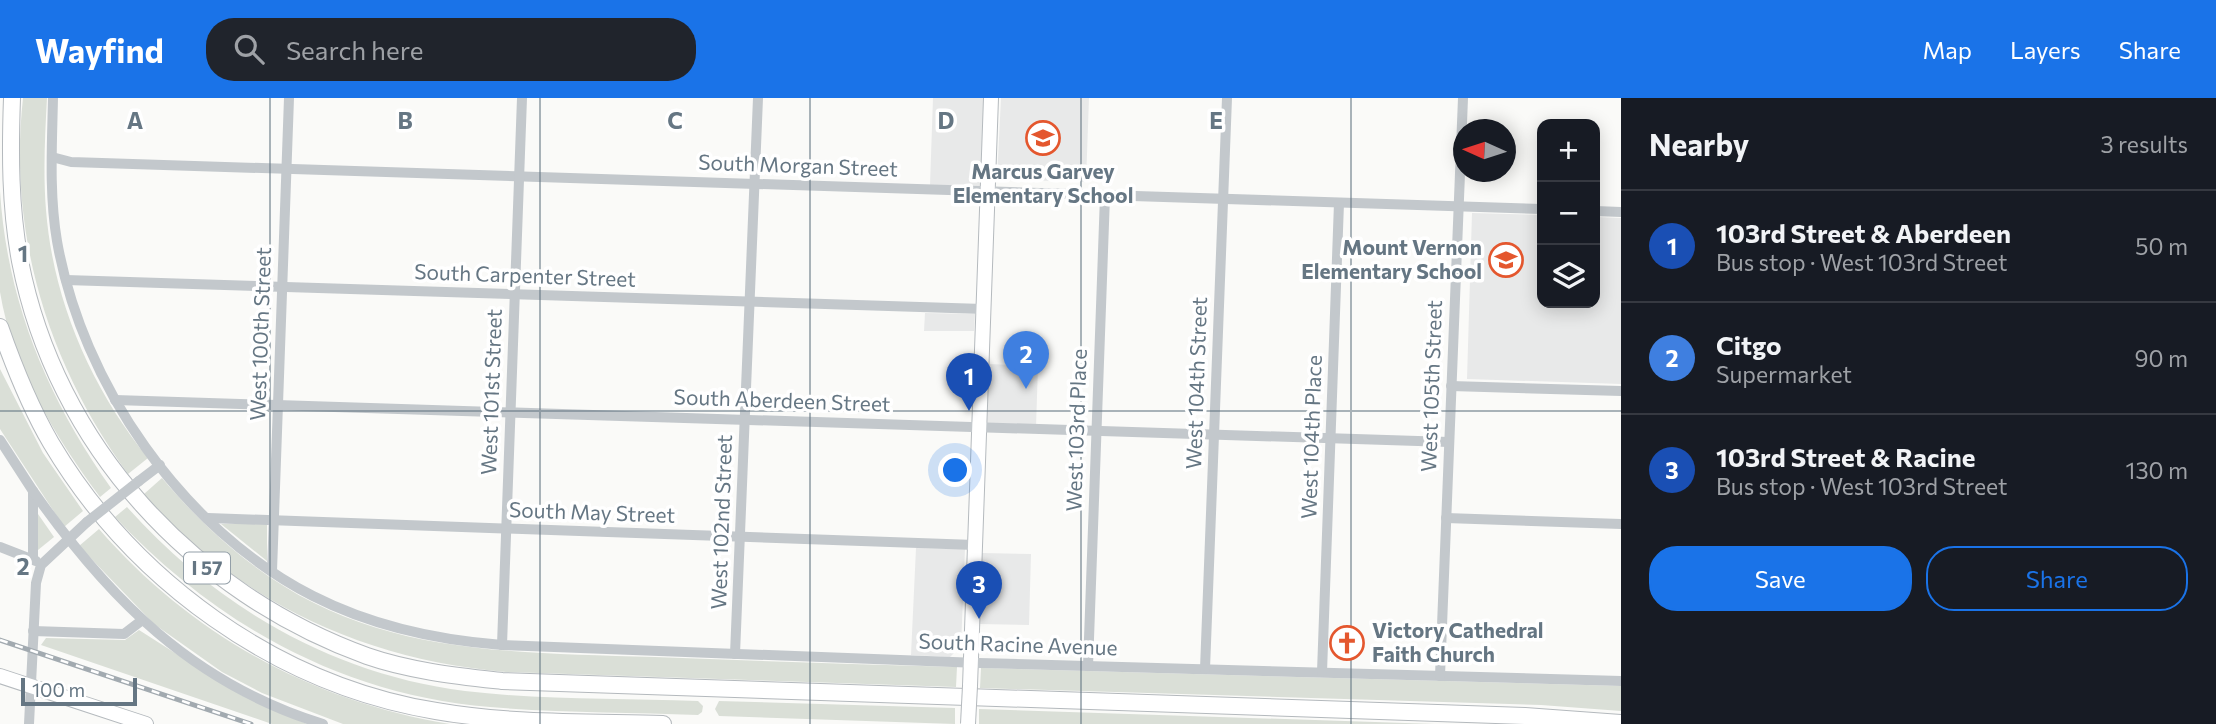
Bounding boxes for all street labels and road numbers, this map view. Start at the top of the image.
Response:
street label: South Morgan Street [698,149,898,180]
street label: West 100th Street [244,247,275,421]
street label: South Carpenter Street [414,258,636,291]
street label: West 104th Street [1180,296,1211,470]
street label: West 105th Street [1415,300,1446,472]
street label: West 101st Street [475,308,506,475]
street label: West 103rd Place [1060,348,1091,512]
street label: West 104th Place [1295,355,1326,519]
street label: South Aberdeen Street [673,383,891,416]
street label: West 102nd Street [705,434,736,610]
street label: South May Street [509,496,676,527]
road number: I 57 [184,552,230,583]
street label: South Racine Avenue [918,628,1118,659]

